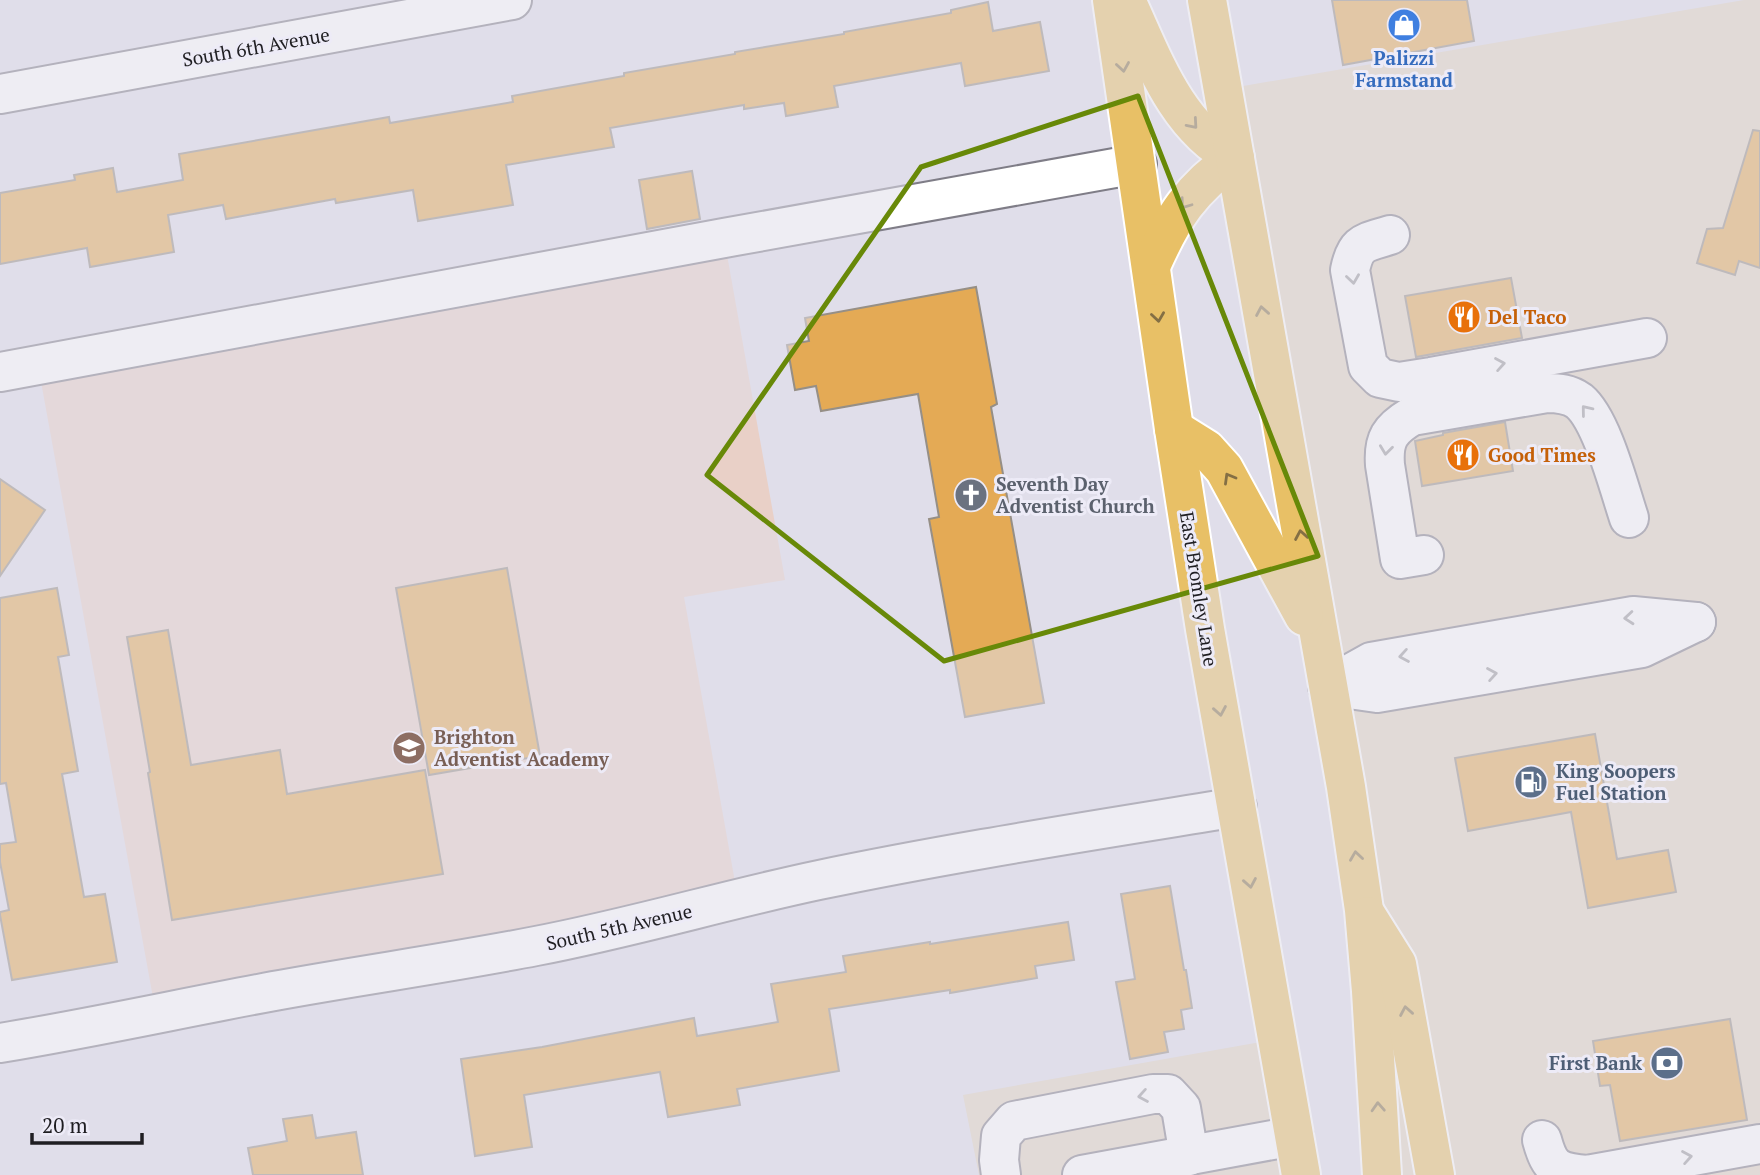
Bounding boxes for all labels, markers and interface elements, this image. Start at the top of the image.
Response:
shop icon: Palizzi Farmstand [1385,6,1423,44]
street label: South 6th Avenue [180,21,332,72]
place label: Palizzi Farmstand [1355,45,1453,92]
one-way arrow [1115,62,1130,73]
one-way arrow [1185,116,1197,129]
one-way arrow [1181,196,1193,209]
one-way arrow [1345,273,1360,285]
restaurant icon: Del Taco [1445,298,1483,336]
place label: Del Taco [1488,304,1567,329]
one-way arrow [1255,305,1270,317]
one-way arrow [1151,311,1166,323]
one-way arrow [1494,358,1506,373]
one-way arrow [1581,406,1594,418]
restaurant icon: Good Times [1444,436,1482,474]
place label: Good Times [1488,442,1596,467]
one-way arrow [1379,445,1394,456]
place label: Seventh Day Adventist Church [996,471,1155,518]
one-way arrow [1224,473,1237,485]
church icon: Seventh Day Adventist Church [952,476,990,514]
street label: East Bromley Lane [1175,510,1224,668]
one-way arrow [1294,529,1309,541]
one-way arrow [1623,610,1634,625]
one-way arrow [1399,648,1410,663]
one-way arrow [1486,667,1498,682]
one-way arrow [1212,705,1227,717]
place label: Brighton Adventist Academy [434,724,610,771]
school or university icon: Brighton Adventist Academy [390,729,428,767]
place label: King Soopers Fuel Station [1556,758,1676,805]
fuel station icon: King Soopers Fuel Station [1512,763,1550,801]
one-way arrow [1349,850,1364,862]
one-way arrow [1242,877,1257,889]
street label: South 5th Avenue [543,898,694,955]
one-way arrow [1399,1005,1414,1017]
bank icon: First Bank [1648,1044,1686,1082]
place label: First Bank [1549,1050,1643,1075]
one-way arrow [1137,1088,1149,1103]
one-way arrow [1370,1101,1385,1112]
scale bar [32,1102,142,1146]
text: 20 m [42,1111,88,1139]
one-way arrow [1681,1150,1693,1165]

